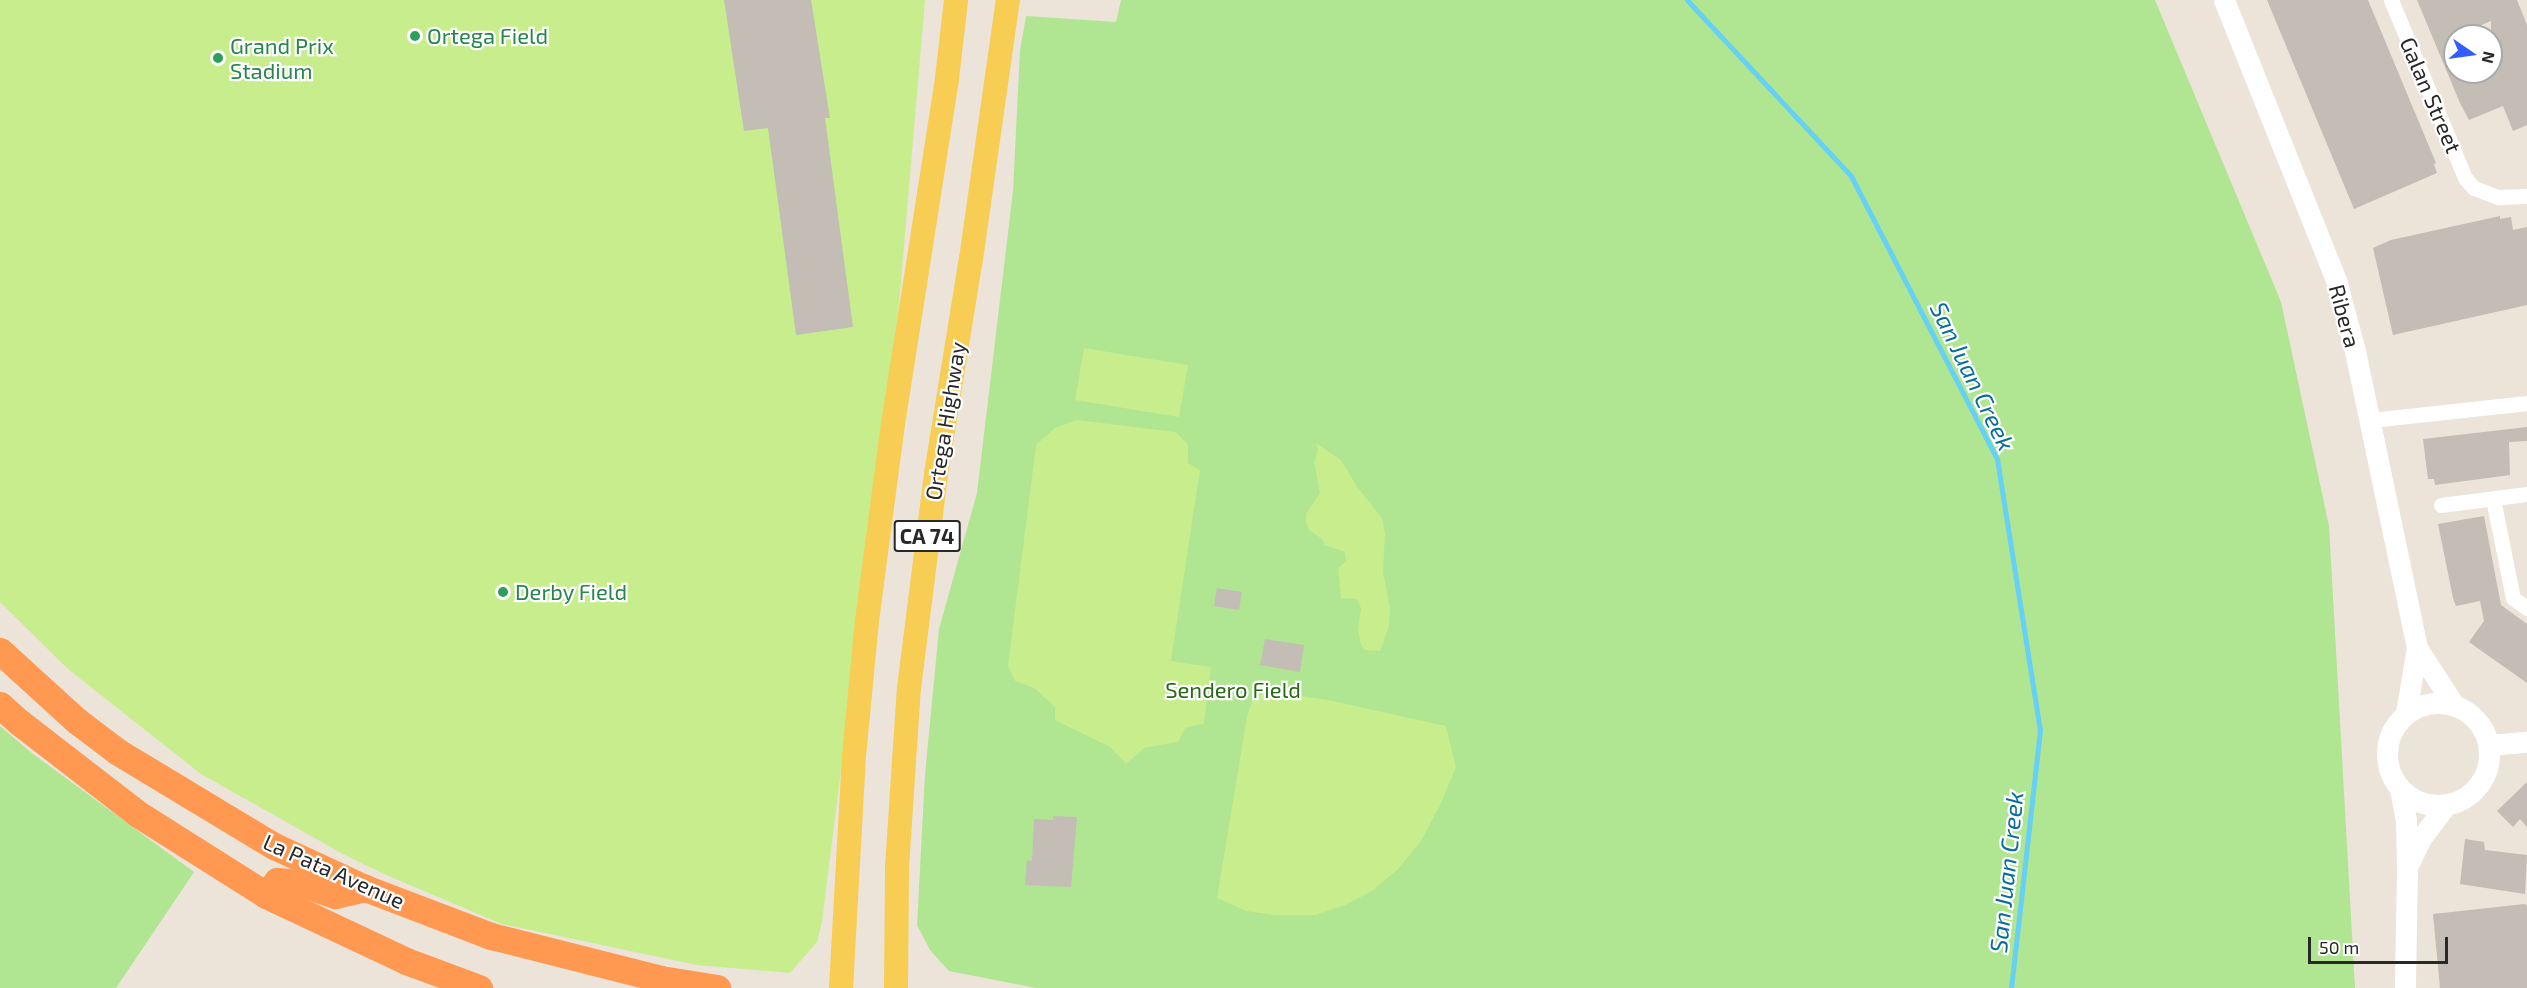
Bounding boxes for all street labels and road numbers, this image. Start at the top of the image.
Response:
street label: Galan Street [2395,33,2467,157]
street label: Ribera [2324,282,2366,350]
street label: Ortega Highway [919,340,971,502]
road number: CA 74 [892,518,962,554]
street label: La Pata Avenue [259,828,409,914]

